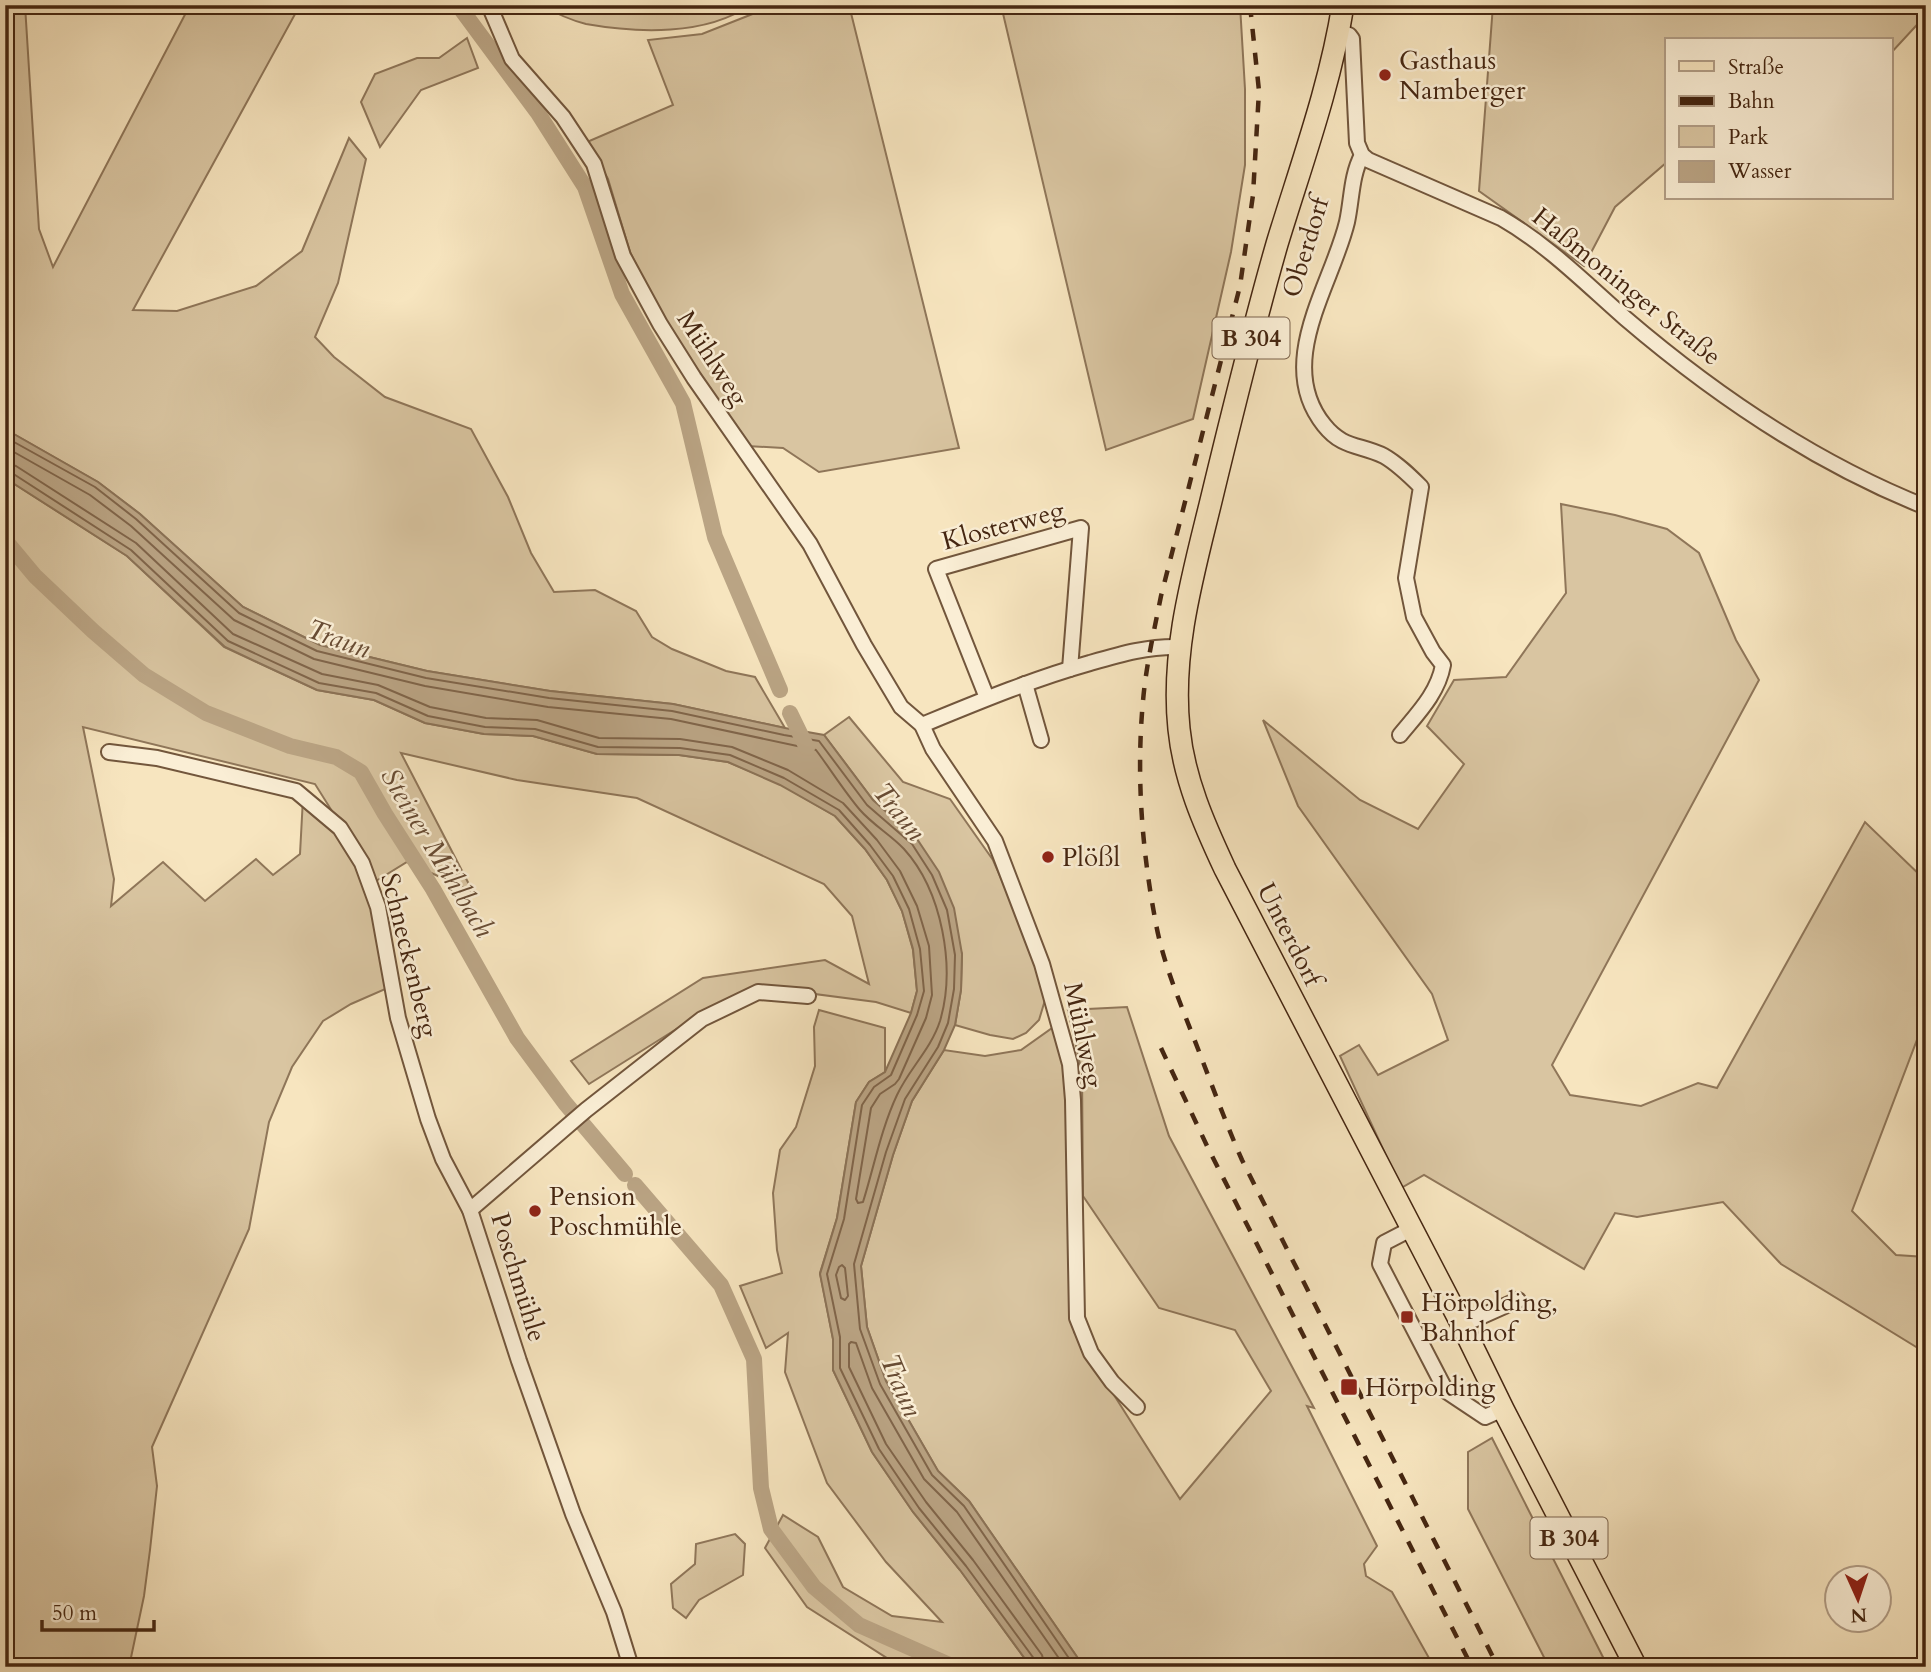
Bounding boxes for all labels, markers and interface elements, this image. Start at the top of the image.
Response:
legend [1665,38,1892,200]
place label: Gasthaus Namberger [1399,43,1526,108]
text: Straße [1728,53,1784,82]
marker: Gasthaus Namberger [1377,67,1393,83]
text: Bahn [1728,87,1775,116]
text: Park [1728,123,1769,152]
text: Wasser [1727,157,1792,186]
street label: Oberdorf [1274,189,1338,302]
street label: Haßmoninger Straße [1525,199,1728,373]
street label: Mühlweg [669,304,757,413]
road number: B 304 [1212,318,1290,358]
street label: Klosterweg [938,492,1069,559]
water label: Traun [302,610,376,668]
water label: Steiner Mühlbach [371,760,503,945]
water label: Traun [864,774,935,849]
place label: Plößl [1062,840,1121,875]
marker: Plößl [1040,849,1056,865]
street label: Schneckenberg [372,869,447,1041]
street label: Unterdorf [1249,877,1332,995]
street label: Mühlweg [1055,979,1112,1091]
place label: Pension Poschmühle [549,1179,682,1244]
marker: Pension Poschmühle [527,1203,543,1219]
street label: Poschmühle [482,1208,555,1346]
place label: Hörpolding, Bahnhof [1421,1285,1558,1350]
marker: Hörpolding, Bahnhof [1399,1309,1415,1325]
water label: Traun [871,1348,931,1423]
place label: Hörpolding [1365,1370,1496,1405]
marker: Hörpolding [1339,1377,1359,1397]
road number: B 304 [1530,1518,1608,1558]
north arrow [1822,1564,1892,1634]
scale bar [42,1588,154,1632]
text: 50 m [52,1599,97,1628]
text: N [1849,1602,1868,1628]

